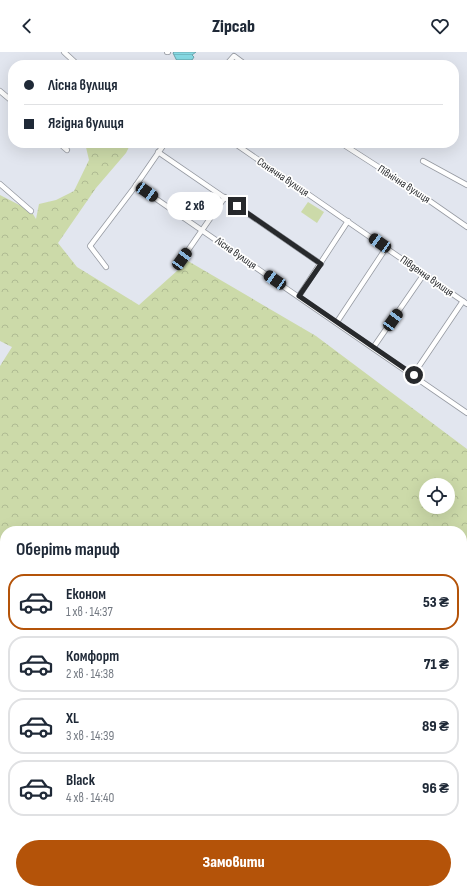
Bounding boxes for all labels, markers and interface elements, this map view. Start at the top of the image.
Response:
icon: back [16,15,38,37]
icon: heart [429,15,451,37]
text: Zipcab [212,16,255,37]
text: Лісна вулиця [48,76,118,95]
text: Ягідна вулиця [48,114,124,133]
street label: Сонячна вулиця [255,155,311,199]
street label: Північна вулиця [375,162,433,206]
car [134,180,160,204]
callout: 2 хв [167,192,223,220]
route end [228,197,246,215]
text: 2 хв [185,198,205,214]
car [367,231,393,255]
street label: Лісна вулиця [212,233,259,272]
car [170,246,194,272]
street label: Південна вулиця [398,253,456,299]
car [262,268,288,292]
car [381,307,405,333]
route start [405,366,423,384]
map controls [419,478,455,514]
button: locate [419,478,455,514]
text: Оберіть тариф [16,539,120,560]
icon: car [18,584,54,620]
text: Економ [66,585,106,604]
text: 53 ₴ [423,593,449,612]
text: 1 хв · 14:37 [66,604,113,620]
icon: car [18,646,54,682]
text: Комфорт [66,647,119,666]
text: 71 ₴ [424,655,449,674]
text: 2 хв · 14:38 [66,666,114,682]
icon: car [18,708,54,744]
text: XL [66,709,79,728]
text: 89 ₴ [422,717,449,736]
text: 3 хв · 14:39 [66,728,114,744]
icon: car [18,770,54,806]
text: Black [66,771,95,790]
text: 96 ₴ [422,779,449,798]
text: 4 хв · 14:40 [66,790,114,806]
button: Замовити [16,840,451,886]

